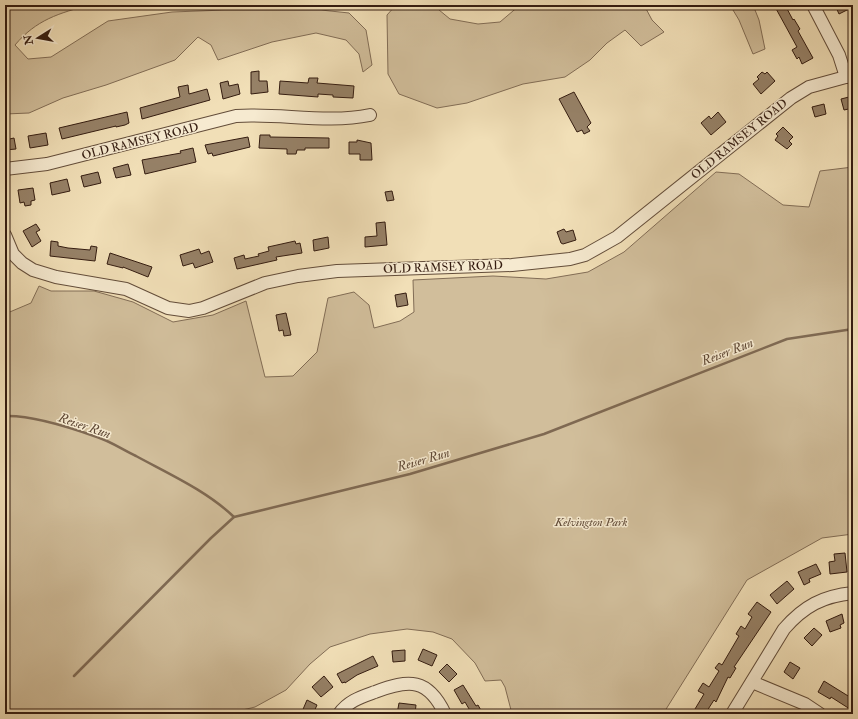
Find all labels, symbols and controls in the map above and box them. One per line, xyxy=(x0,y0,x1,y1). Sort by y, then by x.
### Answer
north arrow xyxy=(18,18,58,58)
text: N xyxy=(21,33,36,47)
street label: OLD RAMSEY ROAD xyxy=(688,96,791,183)
street label: OLD RAMSEY ROAD xyxy=(80,120,200,163)
street label: OLD RAMSEY ROAD xyxy=(383,258,503,277)
water label: Reiser Run xyxy=(698,335,755,369)
water label: Reiser Run xyxy=(56,409,113,442)
water label: Reiser Run xyxy=(394,445,451,475)
park label: Kelvington Park xyxy=(554,515,627,530)

